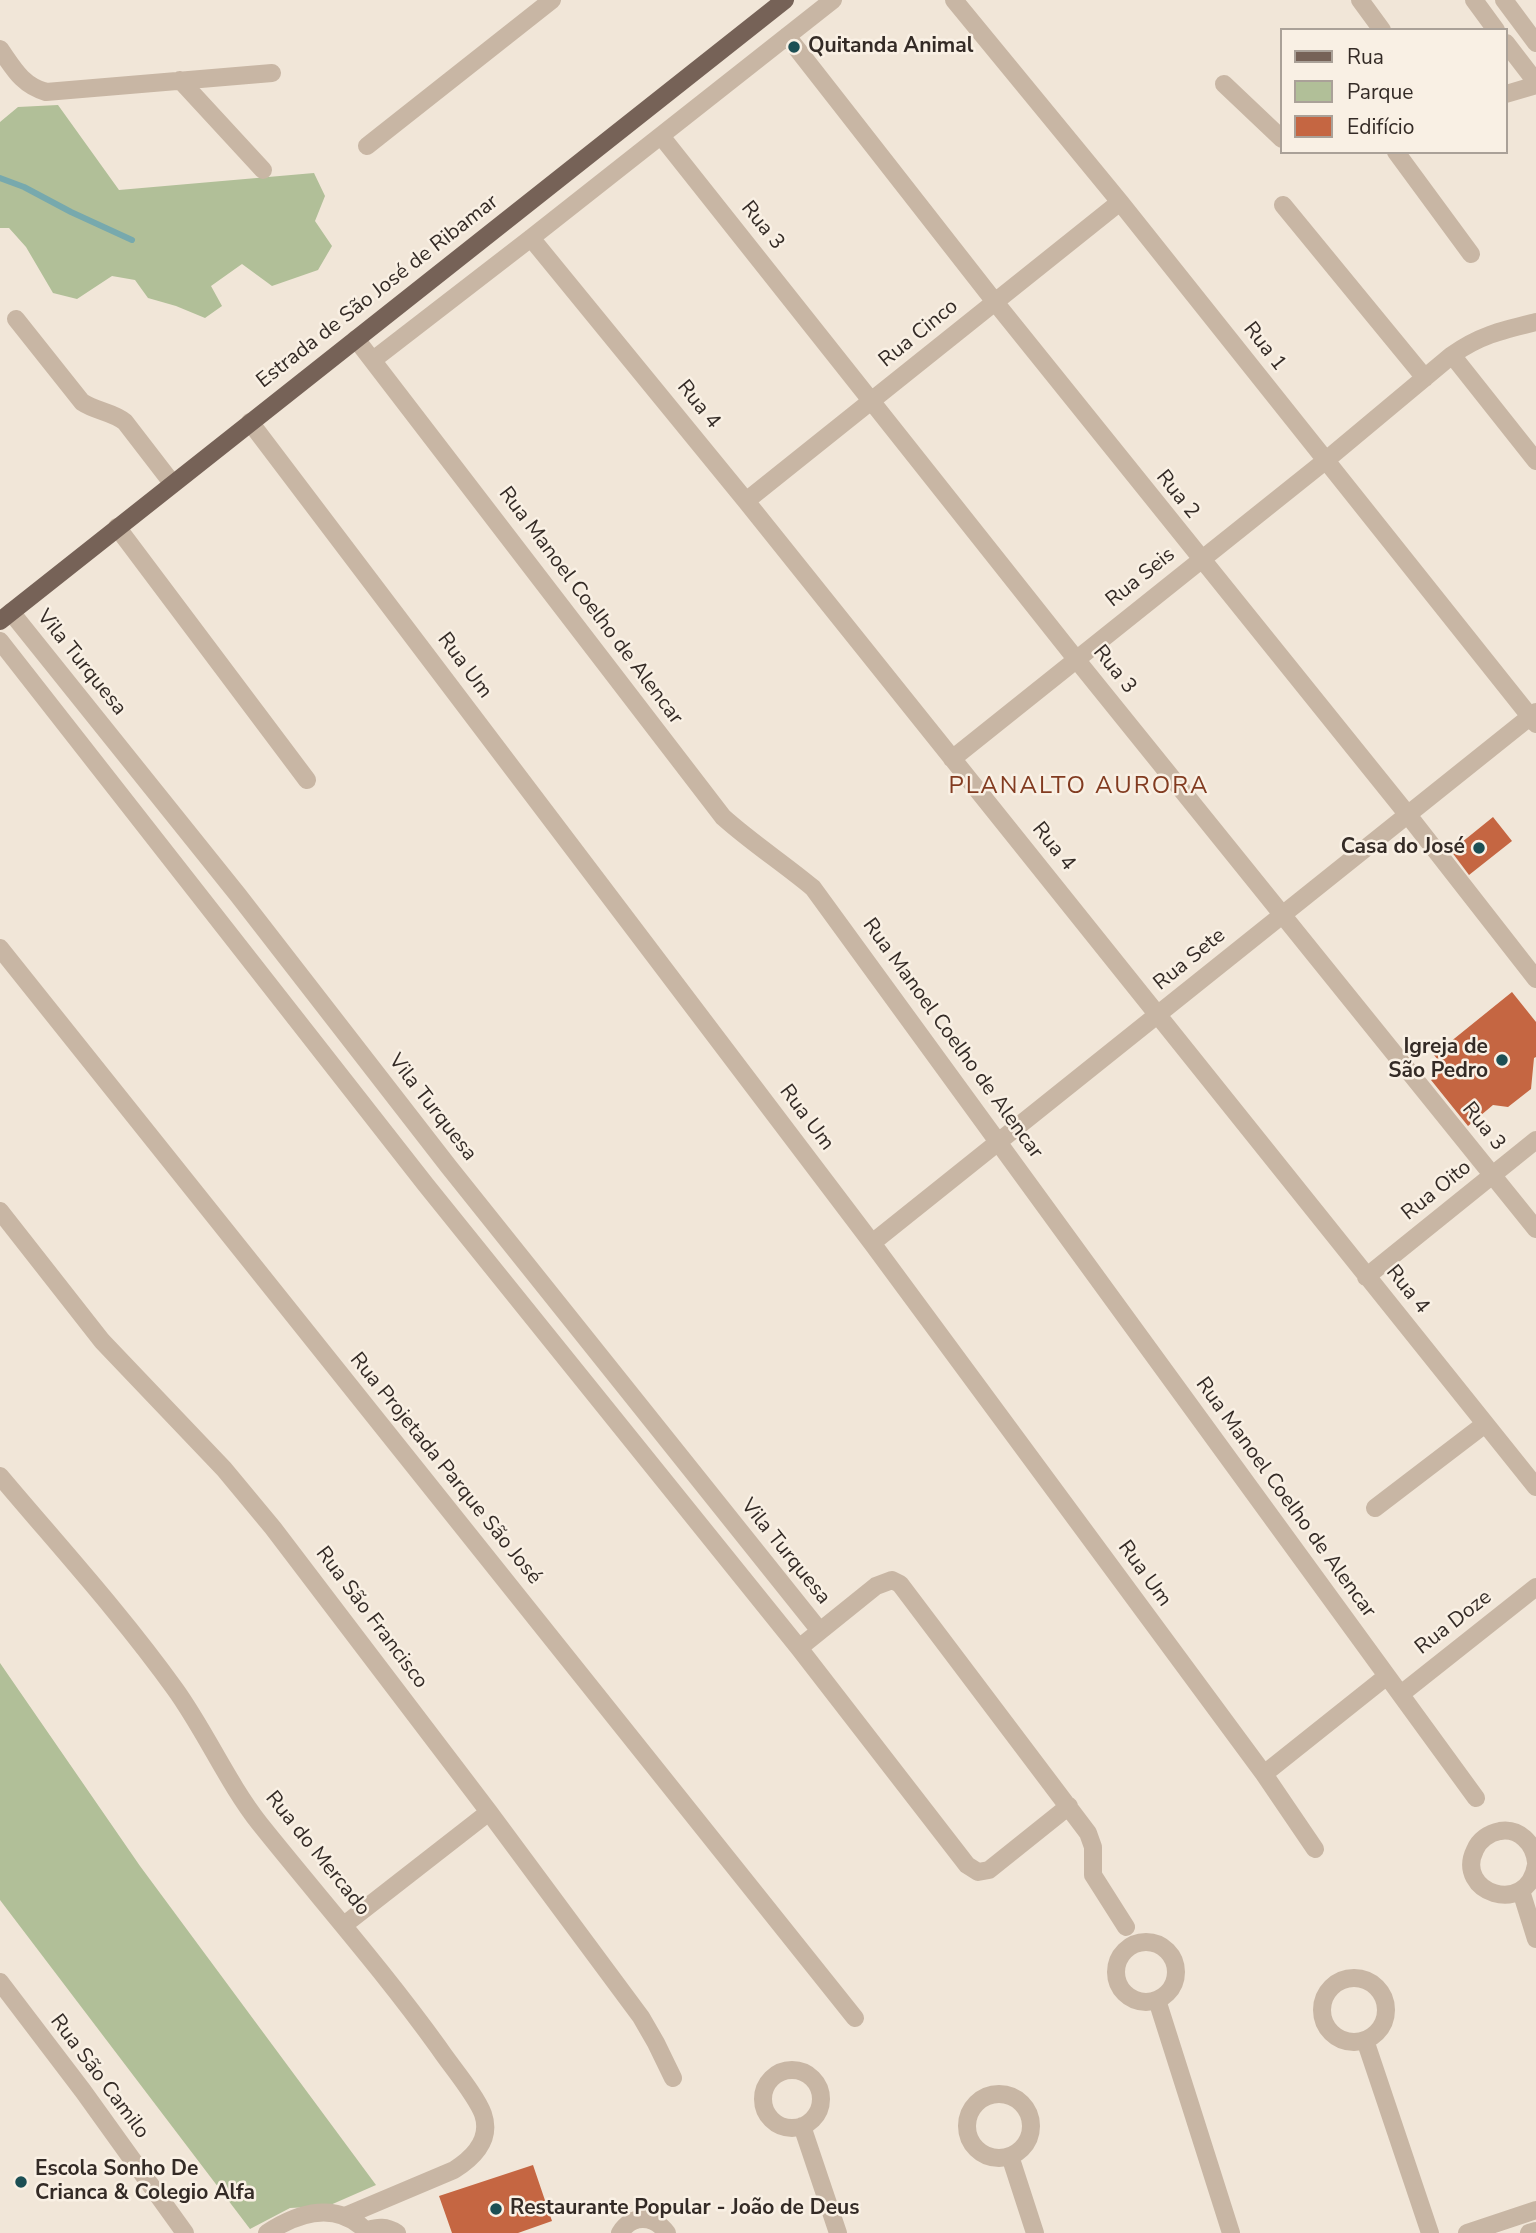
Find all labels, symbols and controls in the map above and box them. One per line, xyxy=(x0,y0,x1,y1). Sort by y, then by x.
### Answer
legend xyxy=(1280,28,1508,154)
place label: Quitanda Animal xyxy=(808,34,973,60)
marker: Quitanda Animal xyxy=(786,39,802,55)
text: Rua xyxy=(1347,43,1384,71)
text: Parque xyxy=(1347,78,1414,106)
text: Edifício xyxy=(1347,113,1414,141)
street label: Estrada de São José de Ribamar xyxy=(252,190,504,394)
street label: Rua 3 xyxy=(735,197,789,255)
street label: Rua Cinco xyxy=(874,294,964,374)
street label: Rua 1 xyxy=(1237,318,1291,376)
street label: Rua 4 xyxy=(671,376,725,434)
street label: Rua 2 xyxy=(1150,466,1204,524)
street label: Rua Manoel Coelho de Alencar xyxy=(492,482,688,730)
street label: Rua Seis xyxy=(1101,543,1181,613)
street label: Vila Turquesa xyxy=(31,605,131,721)
street label: Rua Um xyxy=(431,628,497,704)
street label: Rua 3 xyxy=(1087,641,1141,699)
district label: PLANALTO AURORA xyxy=(950,773,1208,801)
street label: Rua 4 xyxy=(1026,818,1080,876)
place label: Casa do José xyxy=(1341,835,1465,861)
marker: Casa do José xyxy=(1471,840,1487,856)
street label: Rua Manoel Coelho de Alencar xyxy=(856,914,1048,1164)
street label: Rua Sete xyxy=(1149,924,1231,996)
place label: Igreja de São Pedro xyxy=(1388,1035,1488,1085)
street label: Vila Turquesa xyxy=(382,1049,482,1167)
marker: Igreja de São Pedro xyxy=(1494,1052,1510,1068)
street label: Rua Um xyxy=(773,1080,839,1156)
street label: Rua 3 xyxy=(1456,1098,1510,1156)
street label: Rua Oito xyxy=(1397,1155,1477,1227)
street label: Rua 4 xyxy=(1380,1261,1434,1319)
street label: Rua Projetada Parque São José xyxy=(344,1348,546,1590)
street label: Rua Manoel Coelho de Alencar xyxy=(1189,1373,1381,1623)
street label: Vila Turquesa xyxy=(735,1494,835,1610)
street label: Rua Um xyxy=(1112,1536,1176,1612)
street label: Rua São Francisco xyxy=(309,1542,433,1694)
street label: Rua Doze xyxy=(1411,1585,1497,1661)
street label: Rua do Mercado xyxy=(259,1787,375,1921)
street label: Rua São Camilo xyxy=(44,2010,154,2144)
place label: Escola Sonho De Crianca & Colegio Alfa xyxy=(35,2157,255,2207)
marker: Escola Sonho De Crianca & Colegio Alfa xyxy=(13,2174,29,2190)
place label: Restaurante Popular - João de Deus xyxy=(510,2196,859,2222)
marker: Restaurante Popular - João de Deus xyxy=(488,2201,504,2217)

